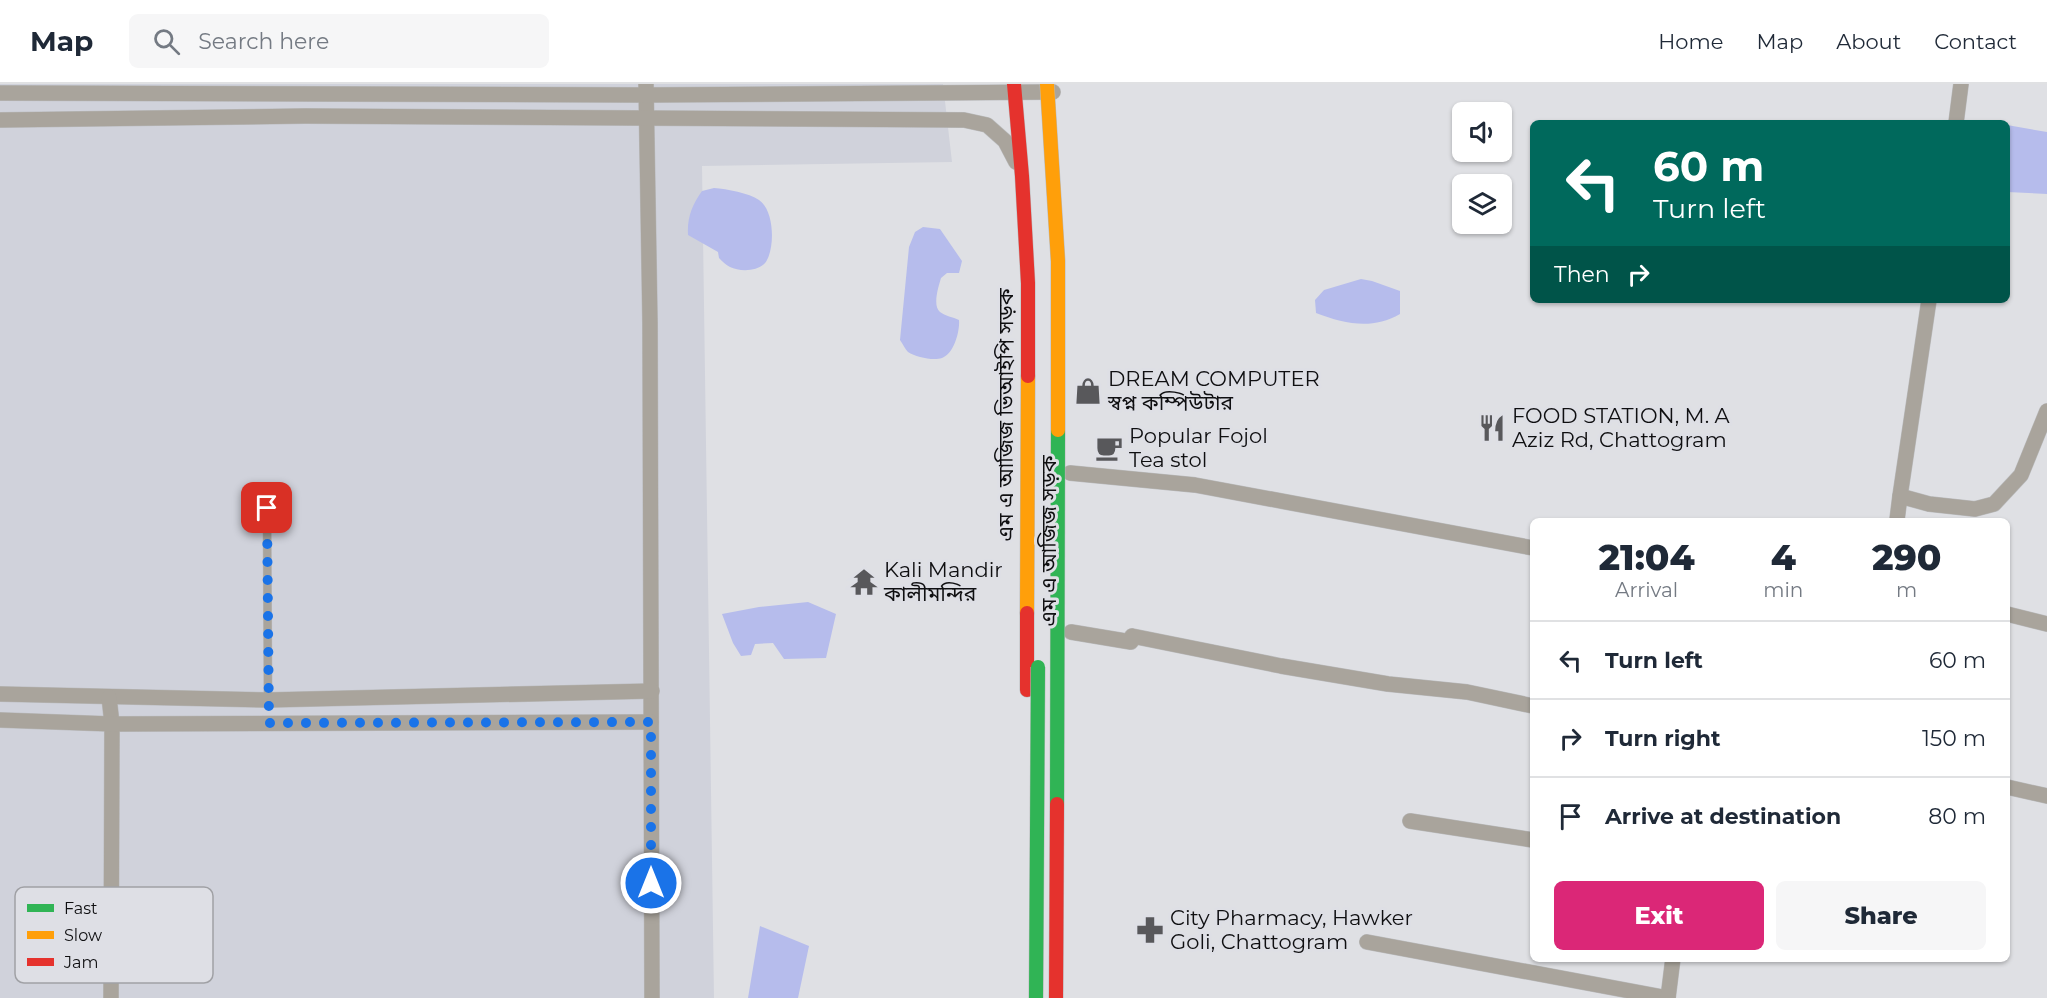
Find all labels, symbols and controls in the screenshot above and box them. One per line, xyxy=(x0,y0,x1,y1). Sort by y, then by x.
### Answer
search box xyxy=(129,14,549,68)
text: Map xyxy=(30,24,93,58)
icon: search xyxy=(150,25,183,58)
text: Search here xyxy=(198,28,329,55)
text: Home xyxy=(1658,29,1723,54)
text: Map xyxy=(1756,29,1803,54)
text: About xyxy=(1836,29,1901,54)
text: Contact xyxy=(1934,29,2017,54)
map controls xyxy=(1452,102,1512,234)
button: sound xyxy=(1452,102,1512,162)
text: 60 m xyxy=(1653,140,1764,192)
icon: left xyxy=(1554,144,1632,222)
button: layers xyxy=(1452,174,1512,234)
text: Turn left xyxy=(1653,192,1766,225)
icon: right xyxy=(1622,258,1655,291)
text: Then xyxy=(1554,261,1610,288)
street label: এম এ আজিজ ভিআইপি সড়ক xyxy=(993,287,1018,542)
place label: DREAM COMPUTER স্বপ্ন কম্পিউটার xyxy=(1107,366,1320,415)
shop icon: DREAM COMPUTER স্বপ্ন কম্পিউটার xyxy=(1073,376,1103,406)
place label: FOOD STATION, M. A Aziz Rd, Chattogram xyxy=(1512,403,1731,452)
restaurant icon: FOOD STATION, M. A Aziz Rd, Chattogram xyxy=(1477,413,1507,443)
place label: Popular Fojol Tea stol xyxy=(1129,423,1268,472)
cafe icon: Popular Fojol Tea stol xyxy=(1094,433,1124,463)
street label: এম এ আজিজ সড়ক xyxy=(1036,454,1061,627)
pin xyxy=(241,482,292,533)
icon: arrive xyxy=(250,491,283,524)
text: 21:04 xyxy=(1599,535,1695,579)
text: 4 xyxy=(1771,535,1796,579)
text: 290 xyxy=(1872,535,1941,579)
place label: Kali Mandir কালীমন্দির xyxy=(883,557,1003,606)
temple icon: Kali Mandir কালীমন্দির xyxy=(849,567,879,597)
text: Arrival xyxy=(1615,578,1678,602)
text: min xyxy=(1763,578,1803,602)
text: m xyxy=(1896,578,1917,602)
icon: left xyxy=(1554,644,1587,677)
text: Turn left xyxy=(1605,647,1703,674)
text: 60 m xyxy=(1929,647,1986,674)
icon: right xyxy=(1554,722,1587,755)
text: Turn right xyxy=(1605,725,1720,752)
text: 150 m xyxy=(1922,725,1986,752)
icon: arrive xyxy=(1554,800,1587,833)
text: Arrive at destination xyxy=(1605,803,1841,830)
text: 80 m xyxy=(1928,803,1986,830)
position arrow xyxy=(619,851,683,915)
button: Exit xyxy=(1554,881,1764,950)
button: Share xyxy=(1776,881,1986,950)
legend xyxy=(15,887,213,983)
text: Fast xyxy=(64,899,98,918)
place label: City Pharmacy, Hawker Goli, Chattogram xyxy=(1170,905,1413,954)
pharmacy icon: City Pharmacy, Hawker Goli, Chattogram xyxy=(1135,915,1165,945)
text: Slow xyxy=(64,926,102,945)
text: Jam xyxy=(63,953,98,972)

